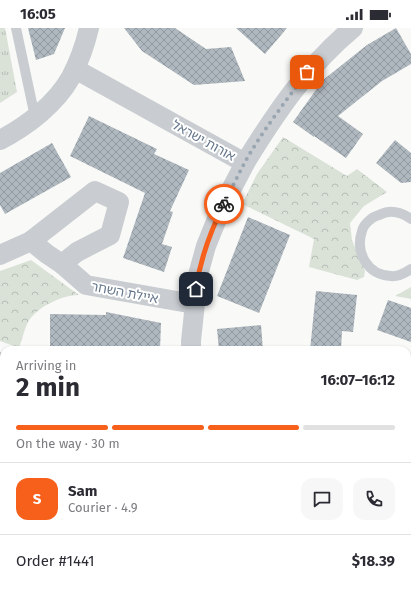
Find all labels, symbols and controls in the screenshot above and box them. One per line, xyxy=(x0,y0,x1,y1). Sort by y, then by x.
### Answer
text: 16:05 xyxy=(20,5,56,23)
pin xyxy=(290,55,324,89)
icon: bag xyxy=(296,61,318,83)
street label: אורות ישראל xyxy=(170,117,238,164)
courier xyxy=(204,184,244,224)
icon: bike xyxy=(213,193,235,215)
pin xyxy=(179,272,213,306)
icon: home xyxy=(185,278,207,300)
street label: איילת השחר xyxy=(90,279,160,306)
text: Arriving in xyxy=(16,358,76,373)
text: 16:07–16:12 xyxy=(321,371,395,389)
text: 2 min xyxy=(16,372,80,403)
text: On the way · 30 m xyxy=(16,436,120,451)
button: chat xyxy=(301,478,343,520)
button: phone xyxy=(353,478,395,520)
text: Sam xyxy=(68,482,97,500)
text: S xyxy=(33,490,41,508)
text: Courier · 4.9 xyxy=(68,500,138,515)
text: Order #1441 xyxy=(16,552,94,570)
text: $18.39 xyxy=(352,552,395,570)

